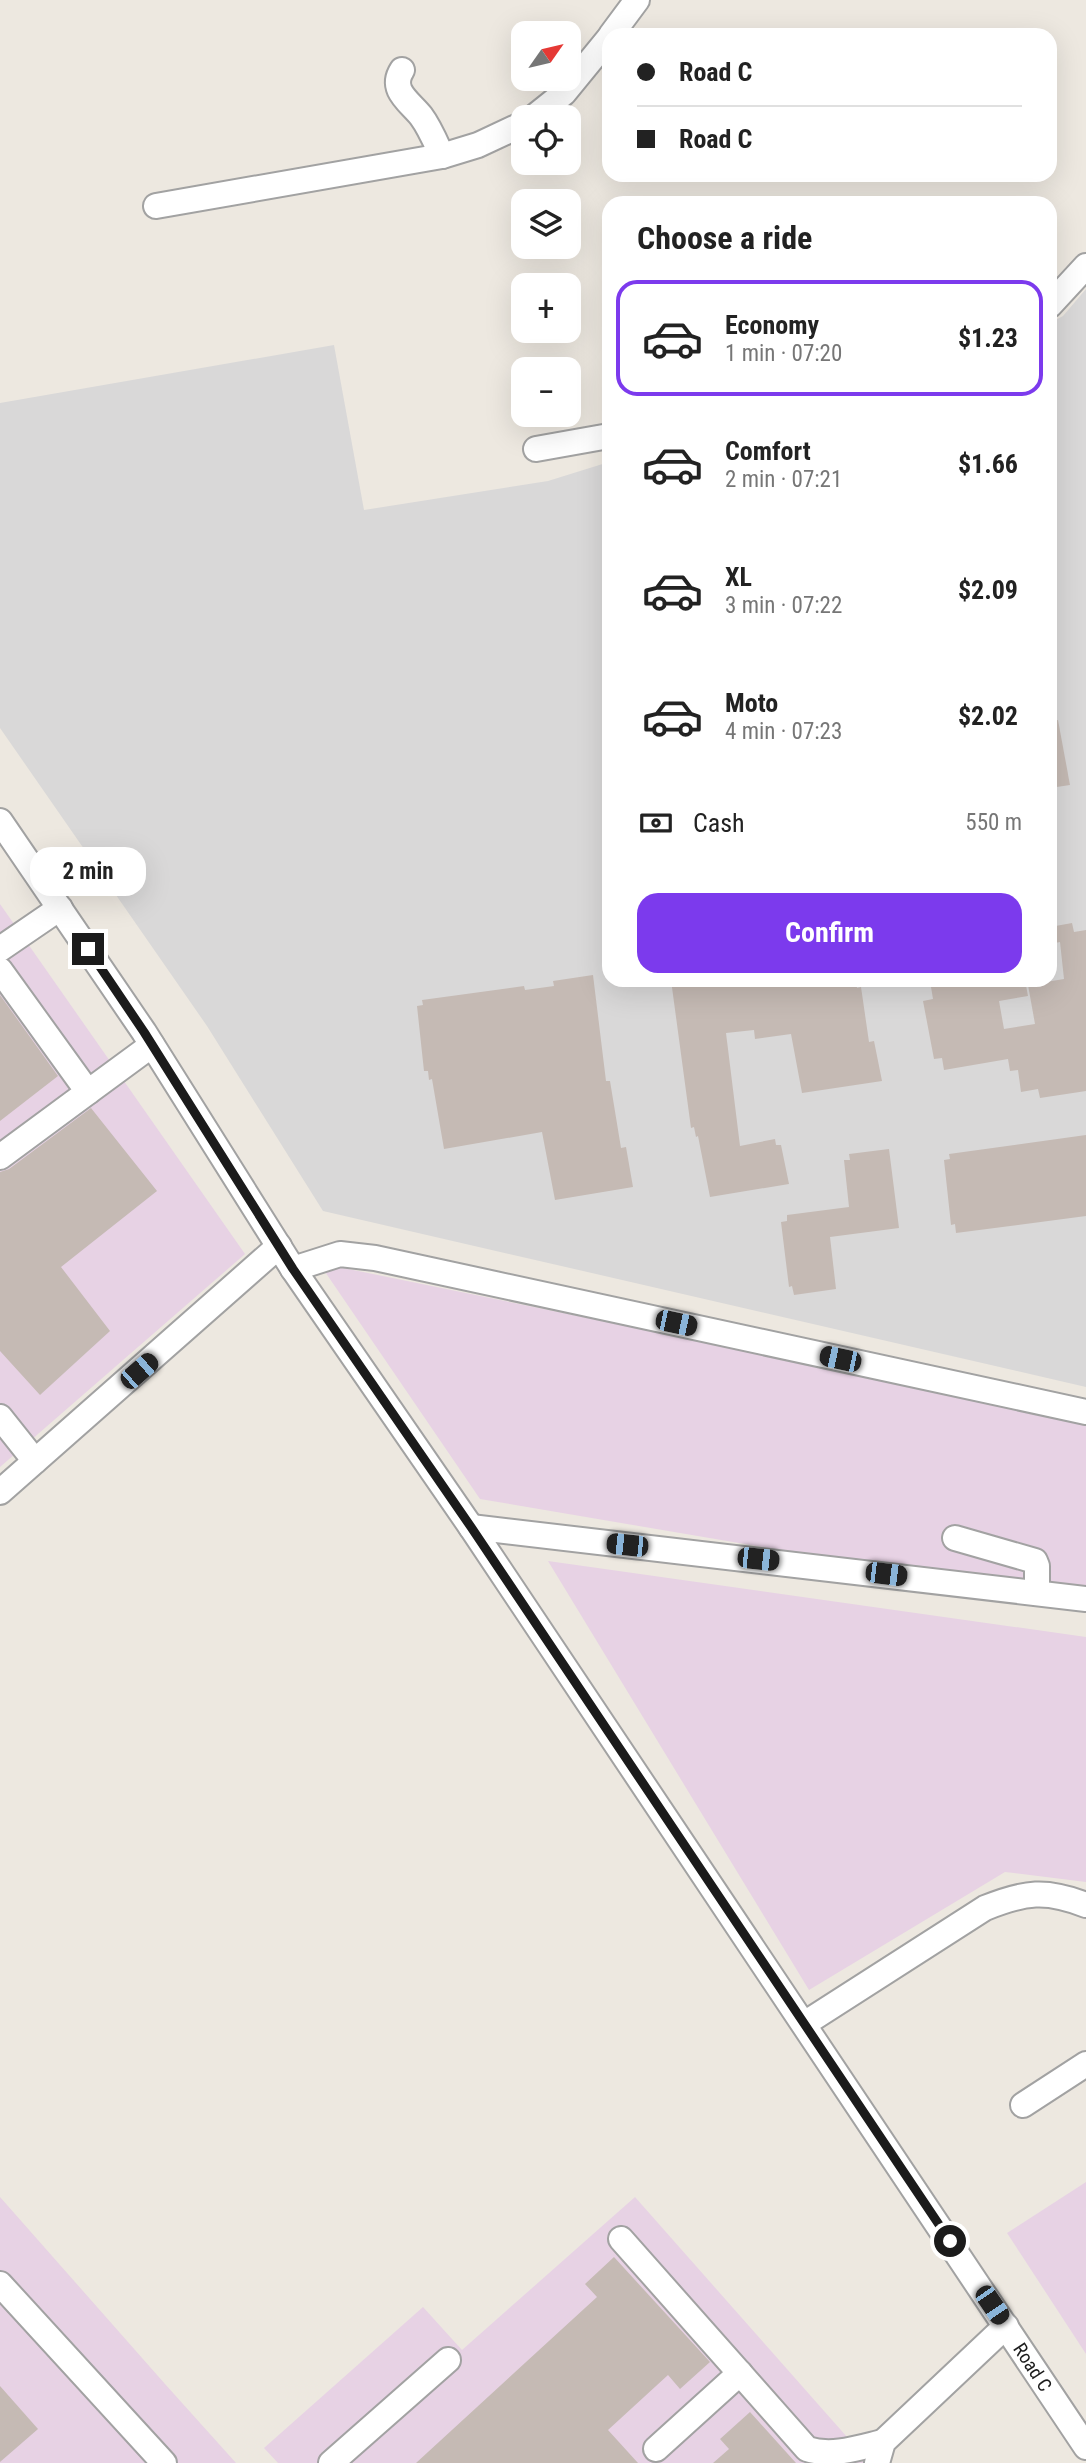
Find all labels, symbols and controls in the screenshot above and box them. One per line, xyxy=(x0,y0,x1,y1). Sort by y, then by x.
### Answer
north arrow xyxy=(511,21,581,91)
map controls xyxy=(511,21,581,427)
text: Road C xyxy=(679,57,752,87)
button: locate xyxy=(511,105,581,175)
text: Road C xyxy=(679,124,752,154)
button: layers xyxy=(511,189,581,259)
text: Choose a ride xyxy=(637,219,812,257)
button: + xyxy=(511,273,581,343)
icon: car xyxy=(641,307,704,370)
text: Economy xyxy=(725,310,819,340)
text: $1.23 xyxy=(958,323,1018,353)
text: 1 min · 07:20 xyxy=(725,340,842,367)
button: − xyxy=(511,357,581,427)
icon: car xyxy=(641,433,704,496)
text: Comfort xyxy=(725,436,811,466)
text: $1.66 xyxy=(958,449,1018,479)
text: 2 min · 07:21 xyxy=(725,466,842,493)
icon: car xyxy=(641,559,704,622)
text: XL xyxy=(725,562,752,592)
text: $2.09 xyxy=(958,575,1018,605)
text: 3 min · 07:22 xyxy=(725,592,842,619)
icon: car xyxy=(641,685,704,748)
text: Moto xyxy=(725,688,778,718)
text: $2.02 xyxy=(958,701,1018,731)
text: 4 min · 07:23 xyxy=(725,718,842,745)
icon: cash xyxy=(637,804,675,842)
text: Cash xyxy=(693,808,745,838)
text: 550 m xyxy=(965,809,1022,836)
callout: 2 min xyxy=(30,848,146,897)
text: 2 min xyxy=(62,858,114,885)
button: Confirm xyxy=(637,893,1022,973)
route end xyxy=(72,933,104,965)
car xyxy=(654,1308,699,1338)
car xyxy=(818,1344,863,1374)
car xyxy=(117,1349,162,1393)
car xyxy=(606,1532,649,1558)
car xyxy=(737,1546,780,1572)
car xyxy=(864,1561,909,1587)
route start xyxy=(934,2225,966,2257)
car xyxy=(972,2282,1013,2328)
street label: Road C xyxy=(1008,2339,1057,2396)

